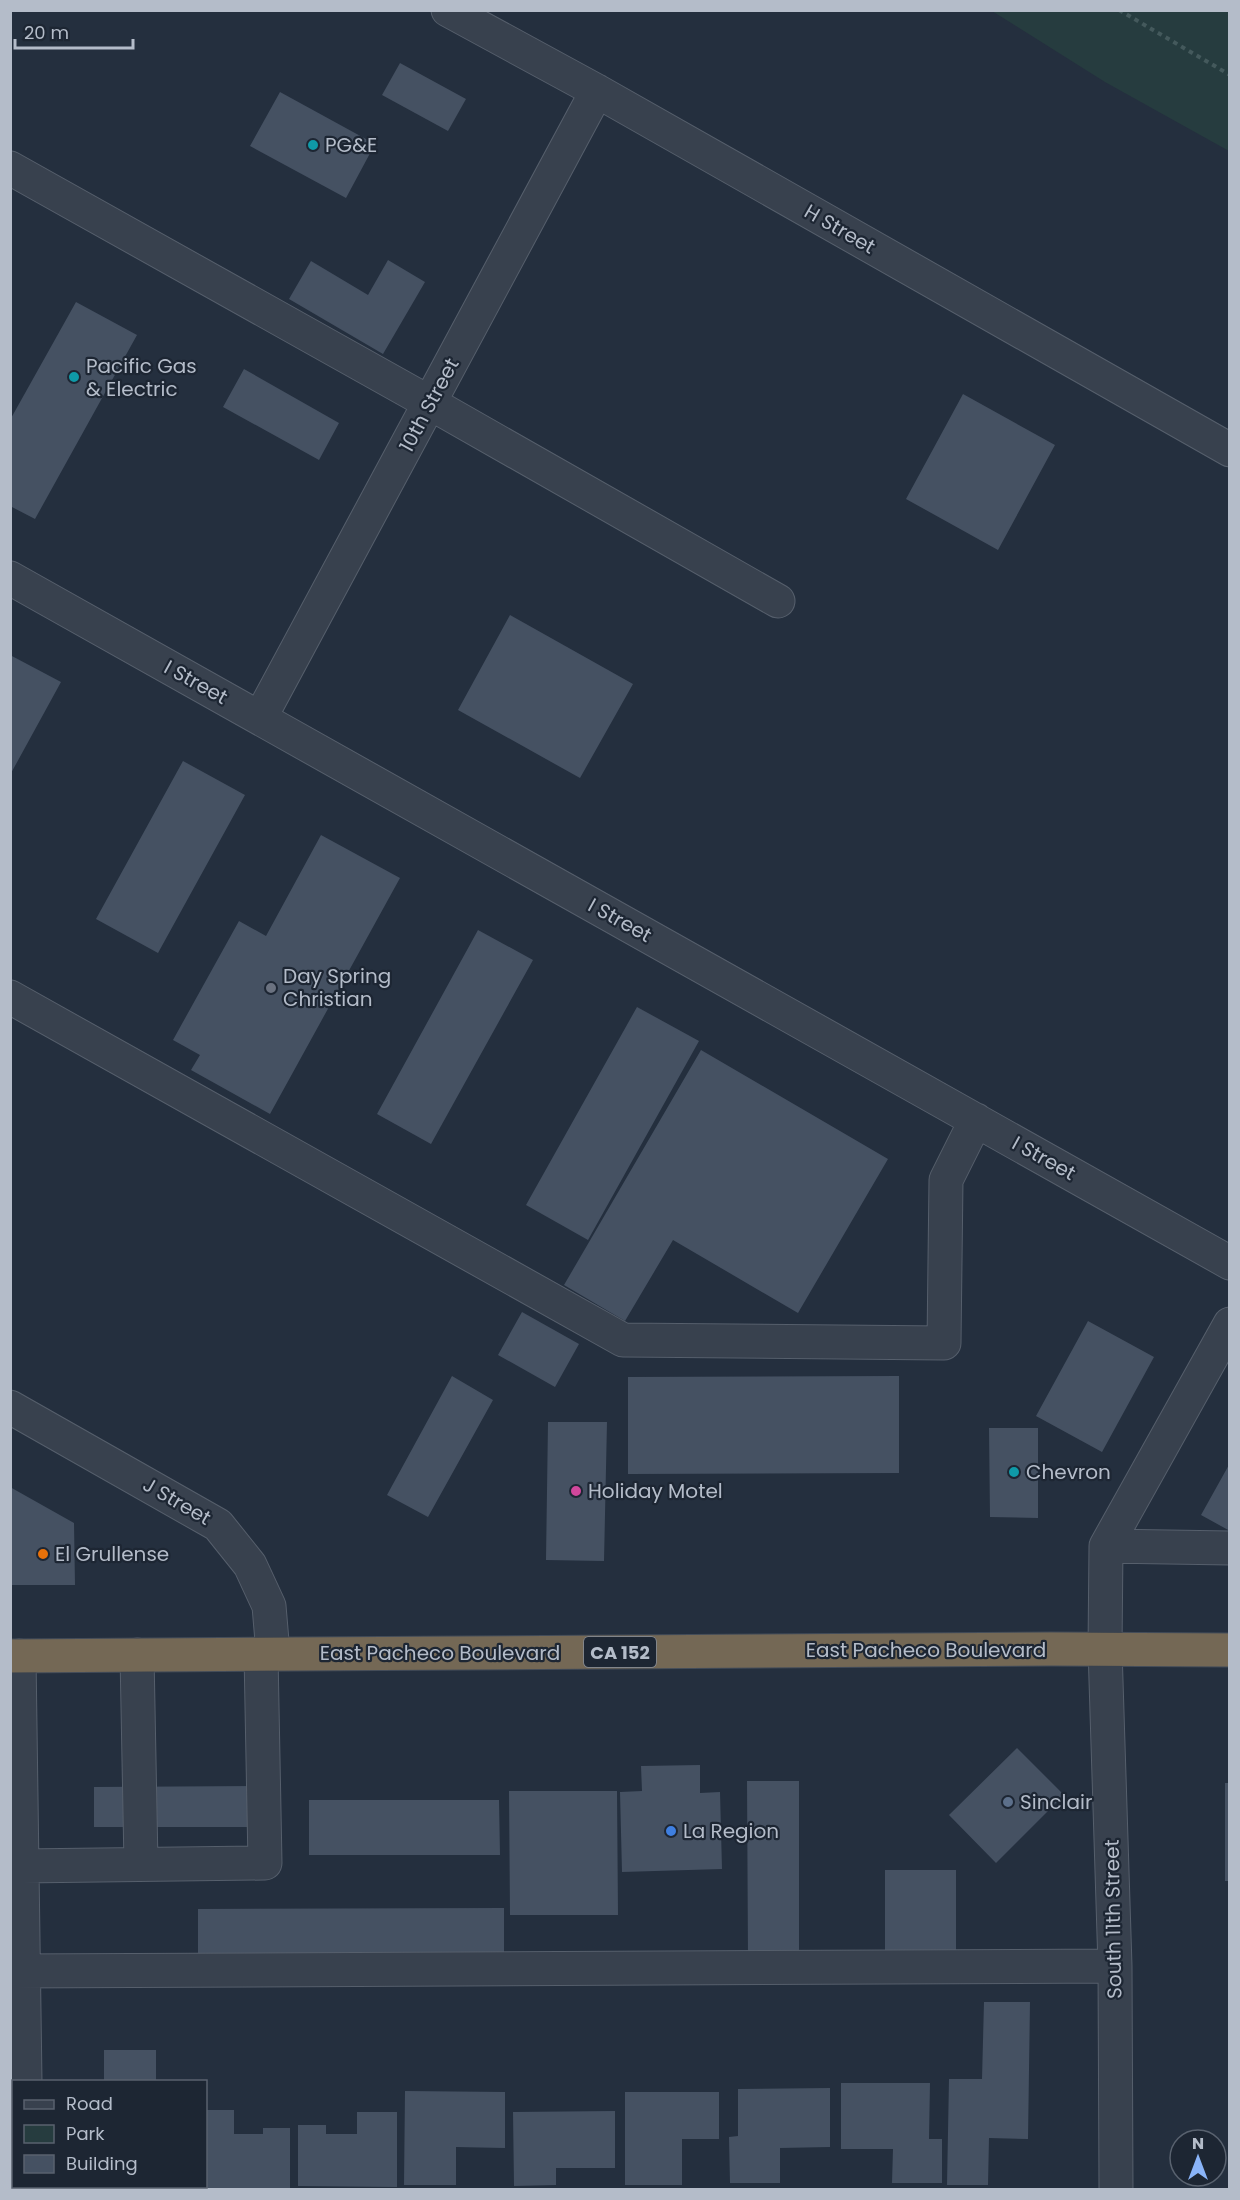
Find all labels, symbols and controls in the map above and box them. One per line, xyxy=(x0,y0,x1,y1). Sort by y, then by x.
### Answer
scale bar xyxy=(15,12,134,50)
text: 20 m xyxy=(24,20,69,45)
place label: PG&E xyxy=(325,131,377,159)
marker: PG&E xyxy=(306,138,320,152)
street label: H Street xyxy=(799,197,881,261)
place label: Pacific Gas & Electric xyxy=(86,352,197,403)
street label: 10th Street xyxy=(392,353,466,457)
marker: Pacific Gas & Electric xyxy=(67,370,81,384)
street label: I Street xyxy=(159,653,233,711)
street label: I Street xyxy=(583,891,657,949)
place label: Day Spring Christian xyxy=(283,962,391,1013)
marker: Day Spring Christian xyxy=(264,981,278,995)
street label: I Street xyxy=(1007,1129,1081,1187)
place label: Chevron xyxy=(1026,1458,1111,1486)
marker: Chevron xyxy=(1007,1465,1021,1479)
street label: J Street xyxy=(138,1470,216,1532)
place label: Holiday Motel xyxy=(588,1477,723,1505)
marker: Holiday Motel xyxy=(569,1484,583,1498)
place label: El Grullense xyxy=(55,1540,169,1568)
marker: El Grullense xyxy=(36,1547,50,1561)
street label: East Pacheco Boulevard xyxy=(806,1636,1046,1664)
road number: CA 152 xyxy=(584,1637,656,1667)
street label: East Pacheco Boulevard xyxy=(320,1639,560,1667)
place label: Sinclair xyxy=(1020,1788,1092,1816)
marker: Sinclair xyxy=(1001,1795,1015,1809)
place label: La Region xyxy=(683,1817,779,1845)
marker: La Region xyxy=(664,1824,678,1838)
street label: South 11th Street xyxy=(1098,1839,1128,1999)
legend xyxy=(12,2080,207,2188)
text: Road xyxy=(66,2091,113,2116)
text: Park xyxy=(66,2121,105,2146)
north arrow xyxy=(1168,2128,1228,2188)
text: N xyxy=(1192,2132,1204,2155)
text: Building xyxy=(66,2151,138,2176)

